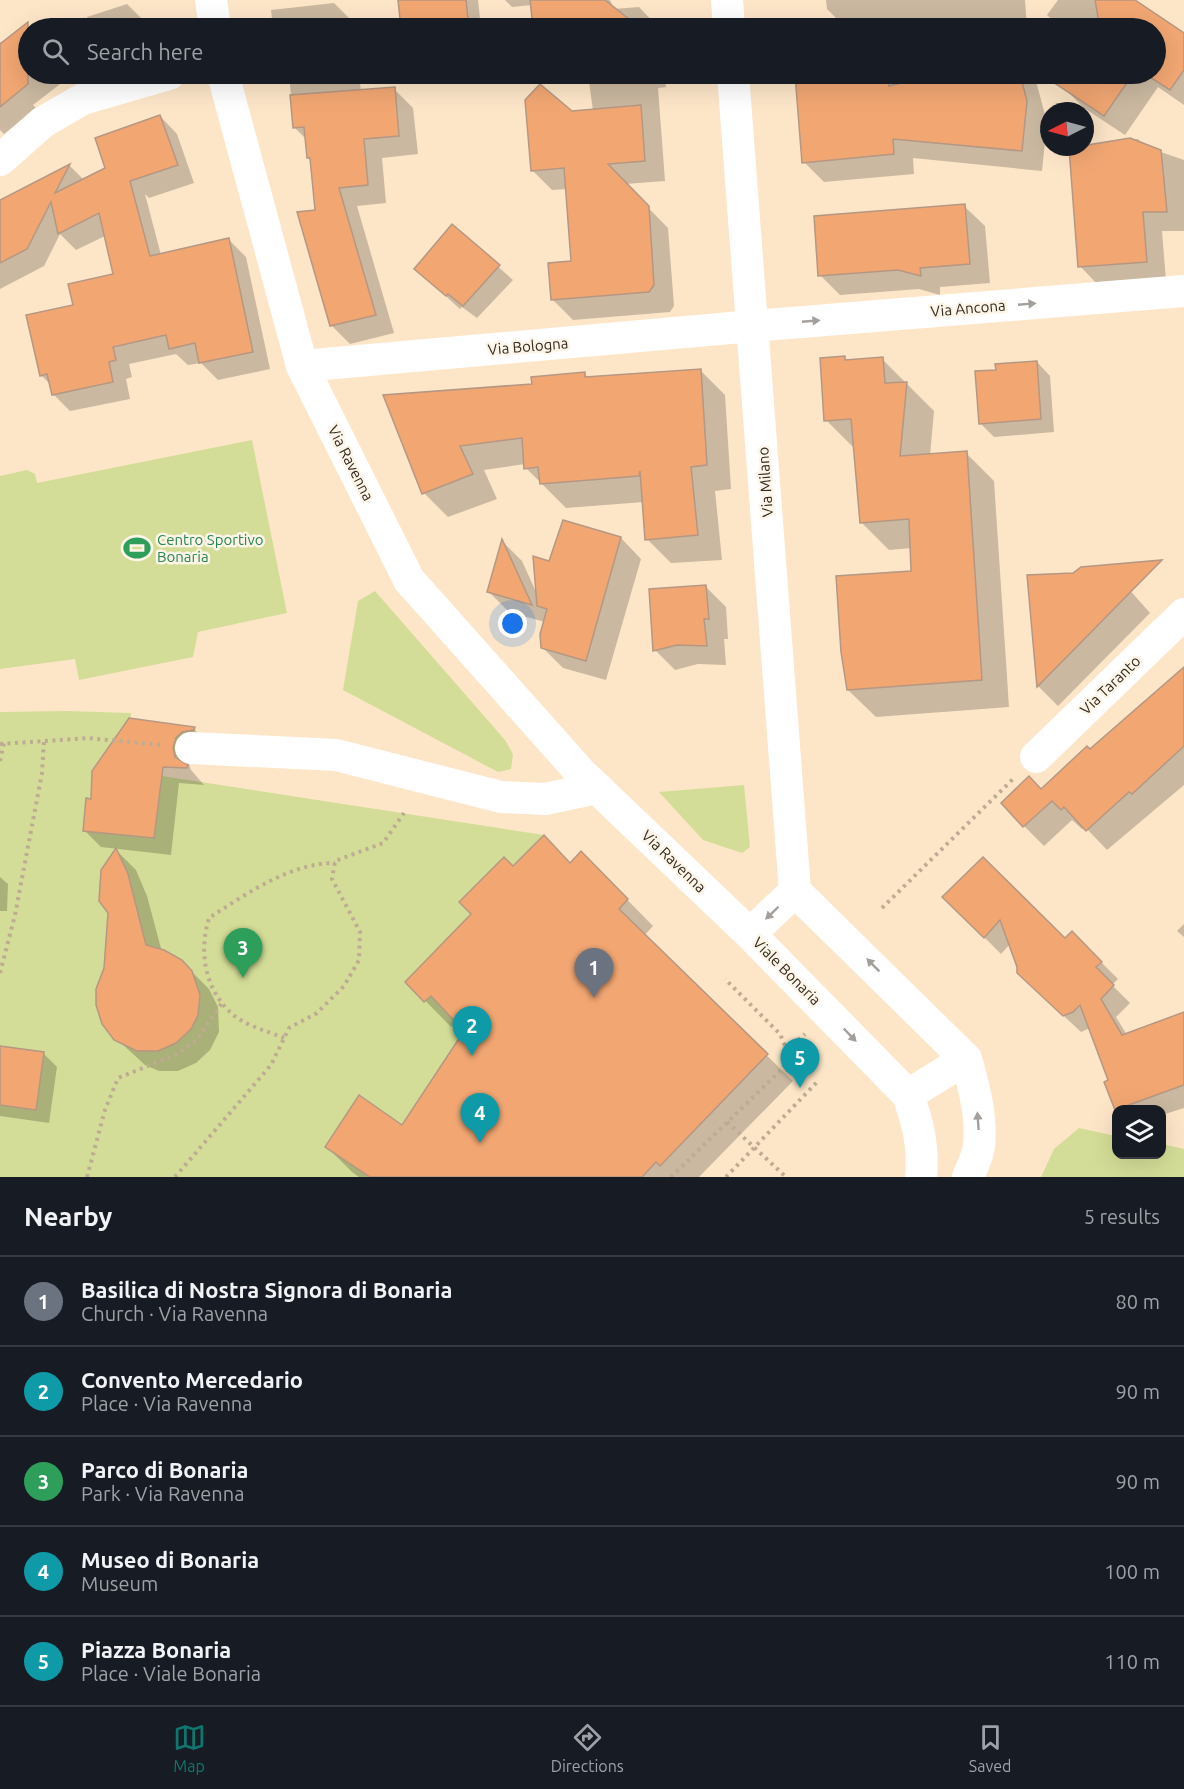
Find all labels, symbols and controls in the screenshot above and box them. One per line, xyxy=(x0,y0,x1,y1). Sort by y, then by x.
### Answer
search box xyxy=(18,18,1166,84)
icon: search xyxy=(39,35,72,68)
text: Search here xyxy=(87,39,203,64)
north arrow xyxy=(1040,102,1094,156)
street label: Via Ancona xyxy=(930,296,1006,320)
one-way arrow xyxy=(1017,299,1036,309)
one-way arrow xyxy=(802,316,821,326)
street label: Via Bologna xyxy=(487,334,569,358)
street label: Via Ravenna xyxy=(325,423,377,503)
street label: Via Milano xyxy=(754,446,776,518)
place label: Centro Sportivo Bonaria xyxy=(157,531,263,565)
sports icon: Centro Sportivo Bonaria xyxy=(122,533,152,563)
your location xyxy=(498,609,527,638)
street label: Via Taranto xyxy=(1076,652,1144,718)
street label: Via Ravenna xyxy=(639,826,709,896)
one-way arrow xyxy=(765,906,780,920)
pin: 3 xyxy=(224,928,262,978)
street label: Viale Bonaria xyxy=(750,934,824,1008)
pin: 1 xyxy=(574,948,614,998)
one-way arrow xyxy=(866,959,880,973)
pin: 2 xyxy=(452,1006,492,1056)
one-way arrow xyxy=(843,1028,857,1042)
pin: 5 xyxy=(780,1038,820,1088)
pin: 4 xyxy=(460,1094,500,1143)
map controls xyxy=(1112,1105,1166,1159)
button: layers xyxy=(1112,1105,1166,1159)
one-way arrow xyxy=(973,1111,983,1130)
text: Nearby xyxy=(24,1202,112,1231)
text: 5 results xyxy=(1084,1205,1160,1228)
text: Basilica di Nostra Signora di Bonaria xyxy=(81,1277,452,1302)
text: 1 xyxy=(38,1290,49,1313)
text: 80 m xyxy=(1116,1290,1160,1313)
text: Church · Via Ravenna xyxy=(81,1302,268,1325)
text: Convento Mercedario xyxy=(81,1367,303,1392)
text: 2 xyxy=(38,1380,49,1403)
text: 90 m xyxy=(1116,1380,1160,1403)
text: Place · Via Ravenna xyxy=(81,1392,253,1415)
text: Parco di Bonaria xyxy=(81,1457,248,1482)
text: 3 xyxy=(38,1470,49,1493)
text: 90 m xyxy=(1116,1470,1160,1493)
text: Park · Via Ravenna xyxy=(81,1482,244,1505)
text: Museo di Bonaria xyxy=(81,1547,259,1572)
text: 4 xyxy=(38,1560,49,1583)
text: 100 m xyxy=(1104,1560,1160,1583)
text: Museum xyxy=(81,1572,158,1595)
text: Piazza Bonaria xyxy=(81,1637,231,1662)
text: 5 xyxy=(38,1650,49,1673)
text: 110 m xyxy=(1104,1650,1160,1673)
text: Place · Viale Bonaria xyxy=(81,1662,261,1685)
tab: Map xyxy=(173,1721,206,1775)
tab: Directions xyxy=(551,1721,624,1775)
tab: Saved xyxy=(969,1721,1011,1775)

